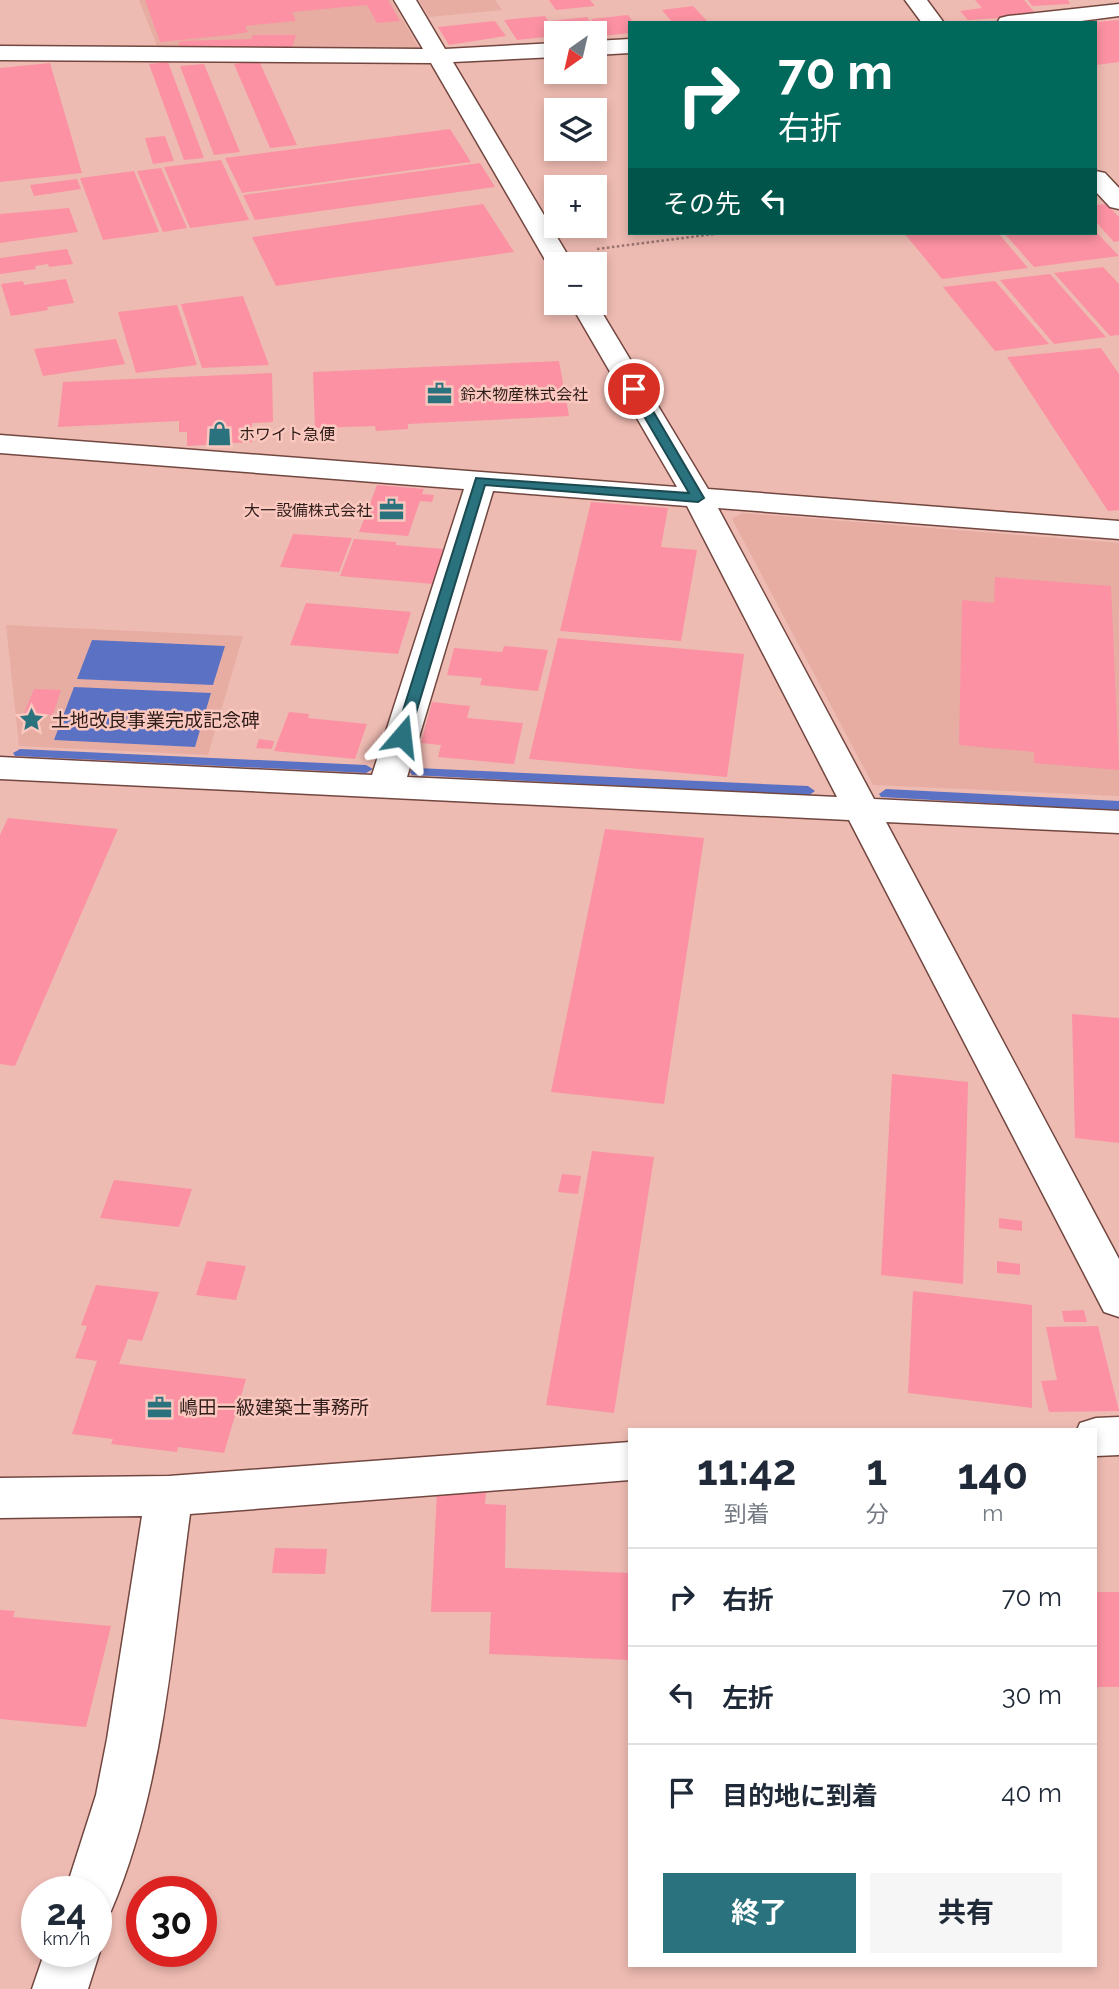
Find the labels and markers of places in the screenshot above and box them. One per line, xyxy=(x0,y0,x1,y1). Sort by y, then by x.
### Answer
pin xyxy=(604,359,664,419)
office icon: 鈴木物産株式会社 xyxy=(426,380,454,408)
place label: 鈴木物産株式会社 xyxy=(460,385,588,404)
shop icon: ホワイト急便 xyxy=(205,420,233,448)
place label: ホワイト急便 xyxy=(239,425,335,444)
office icon: 大一設備株式会社 xyxy=(378,496,406,524)
place label: 大一設備株式会社 xyxy=(244,501,372,520)
place icon: 土地改良事業完成記念碑 xyxy=(17,706,45,734)
place label: 土地改良事業完成記念碑 xyxy=(51,709,260,731)
office icon: 嶋田一級建築士事務所 xyxy=(145,1393,173,1421)
place label: 嶋田一級建築士事務所 xyxy=(179,1396,369,1418)

